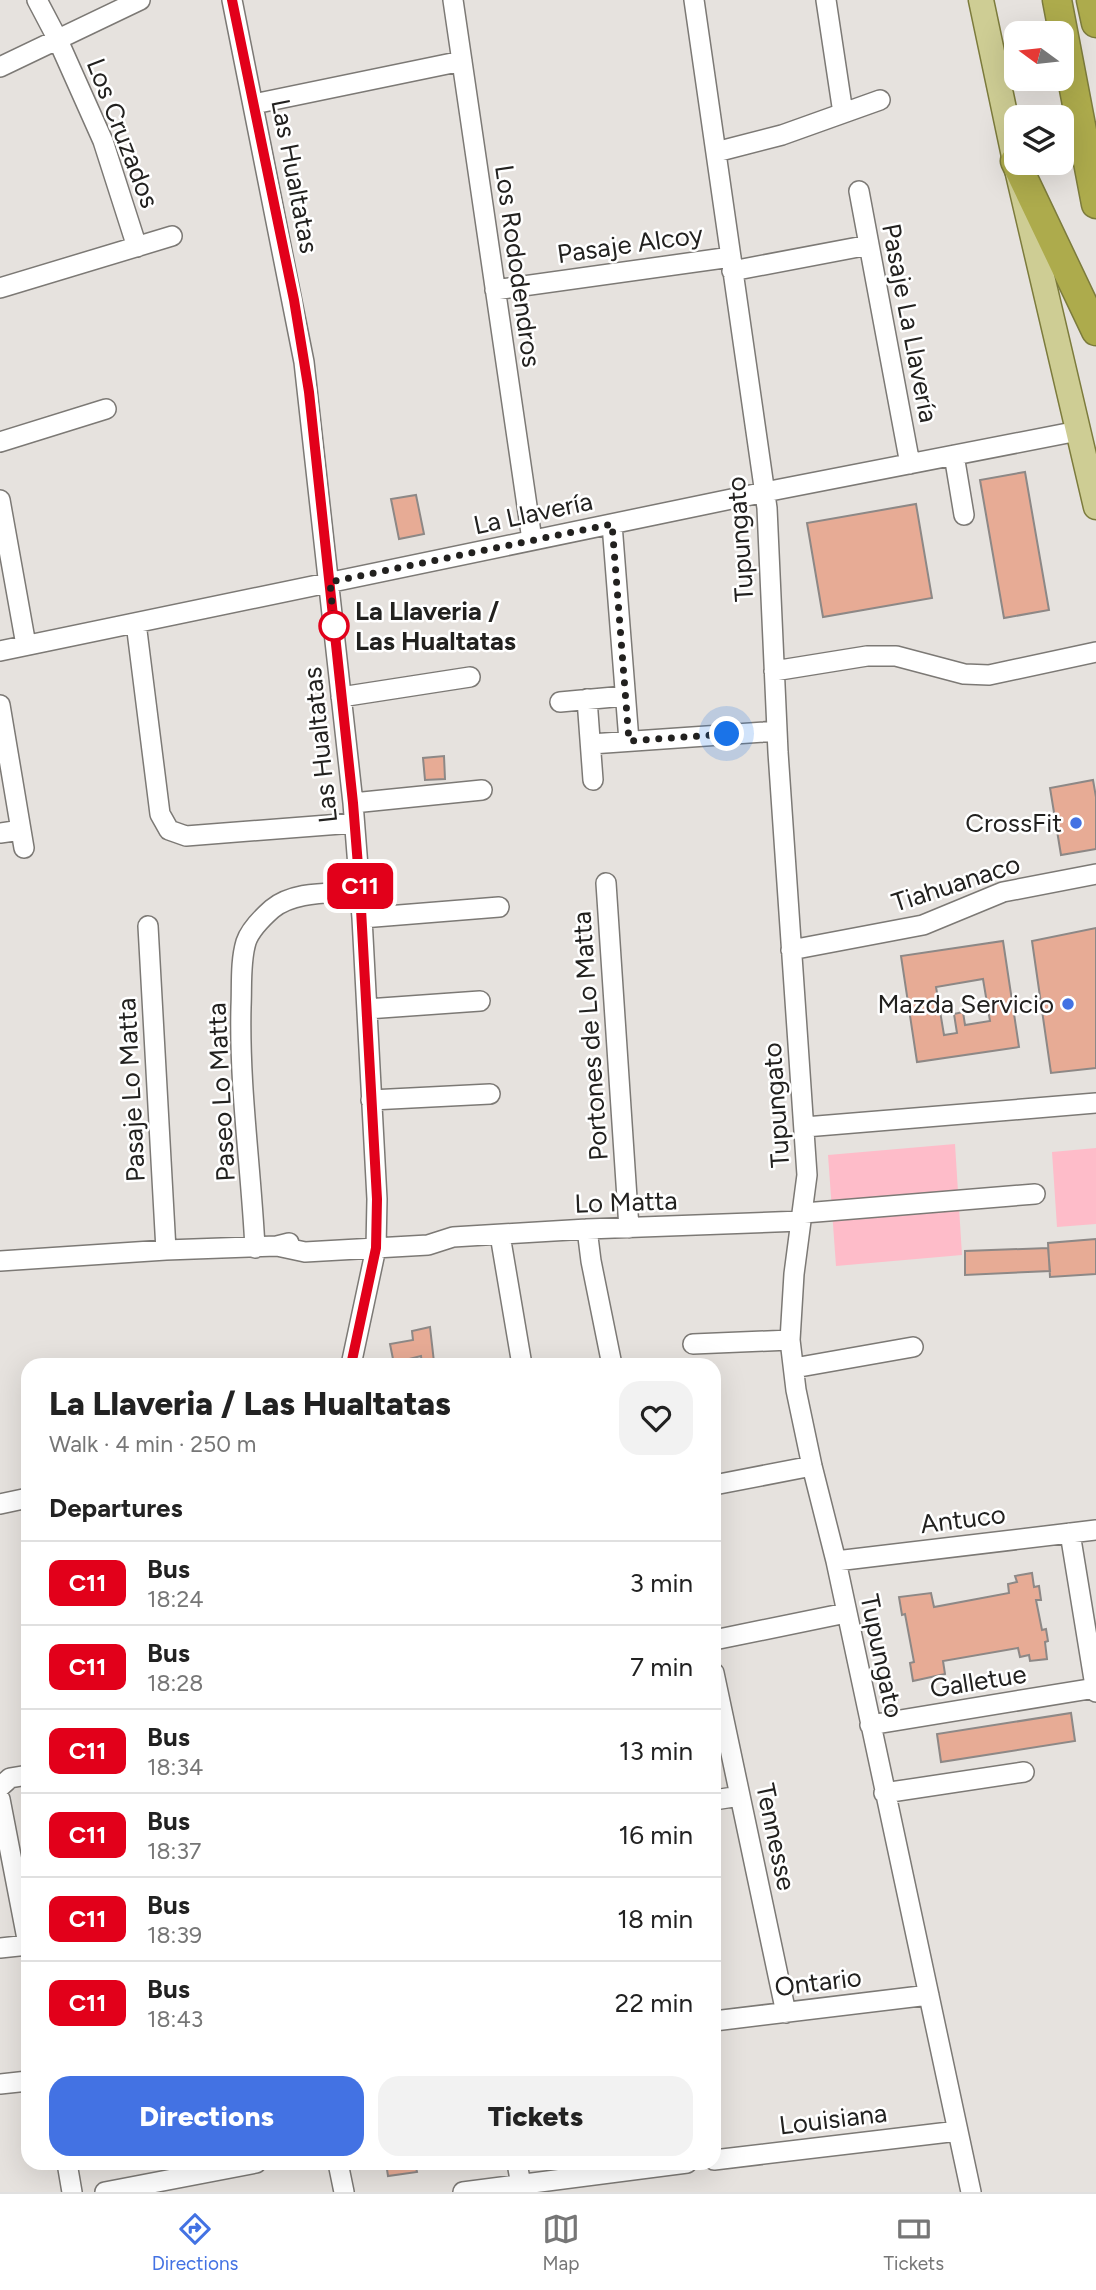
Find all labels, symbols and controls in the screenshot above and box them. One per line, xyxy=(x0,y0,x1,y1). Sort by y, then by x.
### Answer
north arrow xyxy=(1004,21,1074,91)
map controls xyxy=(1004,21,1074,175)
street label: Los Cruzados xyxy=(80,54,166,212)
street label: Las Hualtatas xyxy=(264,96,326,256)
button: layers xyxy=(1004,105,1074,175)
street label: Los Rododendros xyxy=(488,163,548,369)
street label: Pasaje Alcoy xyxy=(555,218,705,270)
street label: Pasaje La Llavería xyxy=(875,221,945,425)
street label: Tupungato xyxy=(720,475,760,603)
street label: La Llavería xyxy=(470,485,596,541)
place label: La Llaveria / Las Hualtatas xyxy=(355,595,516,657)
marker: La Llaveria / Las Hualtatas xyxy=(319,611,349,641)
street label: Las Hualtatas xyxy=(296,666,344,824)
your location xyxy=(709,716,744,751)
place label: CrossFit xyxy=(965,807,1062,839)
marker: CrossFit xyxy=(1068,815,1084,831)
street label: Tiahuanaco xyxy=(888,847,1024,919)
line badge: C11 xyxy=(320,863,400,909)
text: C11 xyxy=(341,871,379,900)
street label: Portones de Lo Matta xyxy=(565,910,615,1162)
place label: Mazda Servicio xyxy=(877,988,1054,1020)
marker: Mazda Servicio xyxy=(1060,996,1076,1012)
street label: Pasaje Lo Matta xyxy=(110,997,152,1183)
street label: Paseo Lo Matta xyxy=(200,1002,242,1182)
street label: Tupungato xyxy=(756,1041,796,1169)
street label: Lo Matta xyxy=(574,1184,678,1220)
button: heart xyxy=(619,1381,693,1455)
text: La Llaveria / Las Hualtatas xyxy=(49,1384,451,1423)
text: Walk · 4 min · 250 m xyxy=(49,1430,256,1458)
text: Departures xyxy=(49,1492,183,1524)
street label: Antuco xyxy=(919,1498,1007,1540)
text: Bus xyxy=(147,1553,190,1585)
text: 3 min xyxy=(630,1567,693,1599)
text: C11 xyxy=(69,1568,106,1597)
text: 18:24 xyxy=(147,1585,204,1613)
street label: Tupungato xyxy=(853,1591,911,1721)
text: Bus xyxy=(147,1637,190,1669)
text: 7 min xyxy=(630,1651,693,1683)
text: C11 xyxy=(69,1652,106,1681)
street label: Galletue xyxy=(927,1658,1029,1704)
text: 18:28 xyxy=(147,1669,203,1697)
text: Bus xyxy=(147,1721,190,1753)
text: 13 min xyxy=(619,1735,693,1767)
text: C11 xyxy=(69,1736,106,1765)
text: 18:34 xyxy=(147,1753,203,1781)
street label: Tennesse xyxy=(749,1781,803,1893)
text: Bus xyxy=(147,1805,190,1837)
text: 16 min xyxy=(618,1819,693,1851)
text: C11 xyxy=(69,1820,106,1849)
text: 18:37 xyxy=(147,1837,201,1865)
text: Bus xyxy=(147,1889,190,1921)
text: 18 min xyxy=(617,1903,693,1935)
text: C11 xyxy=(69,1904,106,1933)
text: 18:39 xyxy=(147,1921,202,1949)
street label: Ontario xyxy=(773,1961,863,2003)
text: Bus xyxy=(147,1973,190,2005)
text: 22 min xyxy=(615,1987,693,2019)
text: C11 xyxy=(69,1988,106,2017)
text: 18:43 xyxy=(147,2005,203,2033)
button: Directions xyxy=(49,2076,364,2156)
button: Tickets xyxy=(378,2076,693,2156)
street label: Louisiana xyxy=(777,2097,889,2141)
tab: Directions xyxy=(152,2210,238,2275)
tab: Map xyxy=(542,2210,580,2275)
tab: Tickets xyxy=(884,2210,944,2275)

